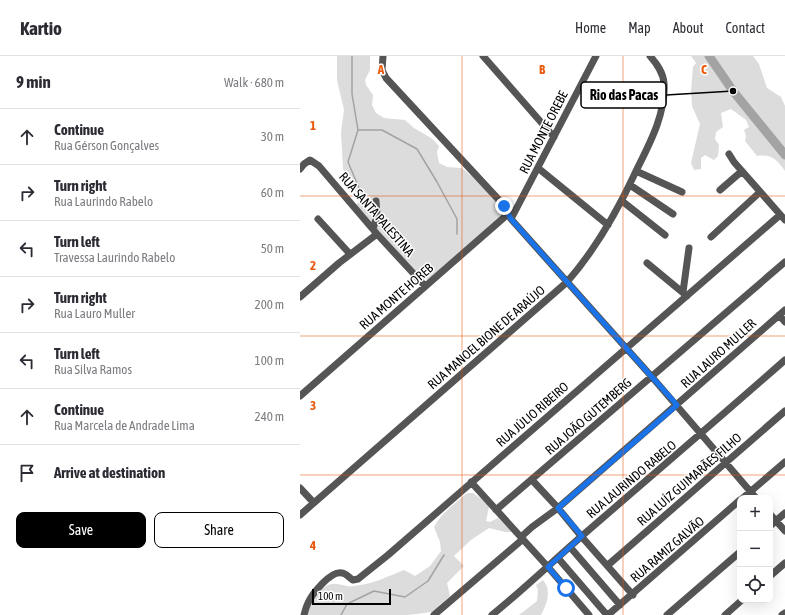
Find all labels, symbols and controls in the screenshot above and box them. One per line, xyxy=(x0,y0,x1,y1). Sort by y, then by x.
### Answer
text: Kartio xyxy=(20,17,62,39)
text: Home xyxy=(575,20,606,36)
text: Map xyxy=(628,20,651,36)
text: About xyxy=(673,20,704,36)
text: Contact xyxy=(726,20,765,36)
text: A xyxy=(377,62,385,77)
text: B xyxy=(539,62,546,77)
text: C xyxy=(701,62,707,77)
text: 9 min xyxy=(16,72,51,92)
text: Walk · 680 m xyxy=(224,75,284,90)
callout: Rio das Pacas xyxy=(581,82,666,108)
text: Rio das Pacas xyxy=(590,87,658,103)
street label: RUA MONTE OREBE xyxy=(516,88,571,176)
text: 1 xyxy=(310,118,316,133)
text: Continue xyxy=(54,121,104,138)
icon: ahead xyxy=(16,126,38,148)
text: 30 m xyxy=(261,129,284,144)
text: Rua Gérson Gonçalves xyxy=(54,138,159,153)
street label: RUA SANTA PALESTINA xyxy=(336,169,418,260)
text: Turn right xyxy=(54,177,107,194)
icon: right xyxy=(16,182,38,204)
text: 60 m xyxy=(261,185,284,200)
text: Rua Laurindo Rabelo xyxy=(54,194,153,209)
route end xyxy=(495,197,513,215)
text: Turn left xyxy=(54,233,100,250)
icon: left xyxy=(16,238,38,260)
text: 50 m xyxy=(261,241,284,256)
text: Travessa Laurindo Rabelo xyxy=(54,250,175,265)
text: 2 xyxy=(310,258,316,273)
street label: RUA MONTE HOREB xyxy=(356,260,437,332)
street label: RUA MANOEL BIONE DE ARAÚJO xyxy=(425,282,548,392)
text: Turn right xyxy=(54,289,107,306)
icon: right xyxy=(16,294,38,316)
text: 200 m xyxy=(255,297,284,312)
text: Rua Lauro Muller xyxy=(54,306,135,321)
street label: RUA LAURO MULLER xyxy=(678,315,759,391)
text: Turn left xyxy=(54,345,100,362)
icon: left xyxy=(16,350,38,372)
text: 100 m xyxy=(255,353,284,368)
text: Rua Silva Ramos xyxy=(54,362,132,377)
street label: RUA JOÃO GUTEMBERG xyxy=(542,375,635,458)
street label: RUA JÚLIO RIBEIRO xyxy=(493,379,572,450)
text: 3 xyxy=(310,398,316,413)
text: Continue xyxy=(54,401,104,418)
icon: ahead xyxy=(16,406,38,428)
text: 240 m xyxy=(255,409,284,424)
text: Rua Marcela de Andrade Lima xyxy=(54,418,195,433)
street label: RUA LUÍZ GUIMARÃES FILHO xyxy=(634,430,745,529)
street label: RUA LAURINDO RABELO xyxy=(583,437,680,521)
icon: arrive xyxy=(16,462,38,484)
text: Arrive at destination xyxy=(54,464,165,481)
map controls xyxy=(737,495,773,603)
button: + xyxy=(737,495,773,531)
button: Save xyxy=(16,512,146,548)
button: Share xyxy=(154,512,284,548)
street label: RUA RAMIZ GALVÃO xyxy=(628,513,707,585)
button: − xyxy=(737,531,773,567)
text: 4 xyxy=(309,538,316,553)
button: locate xyxy=(737,567,773,603)
route start xyxy=(557,579,575,597)
scale bar xyxy=(312,587,391,606)
text: 100 m xyxy=(318,590,343,602)

